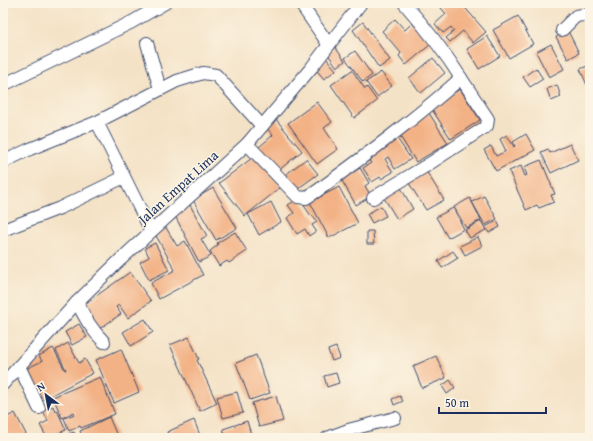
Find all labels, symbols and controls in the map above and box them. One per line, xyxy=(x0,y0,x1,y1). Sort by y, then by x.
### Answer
street label: Jalan Empat Lima xyxy=(132,145,223,230)
north arrow xyxy=(26,375,66,415)
text: N xyxy=(33,377,49,395)
scale bar xyxy=(439,389,546,415)
text: 50 m xyxy=(445,394,469,411)

